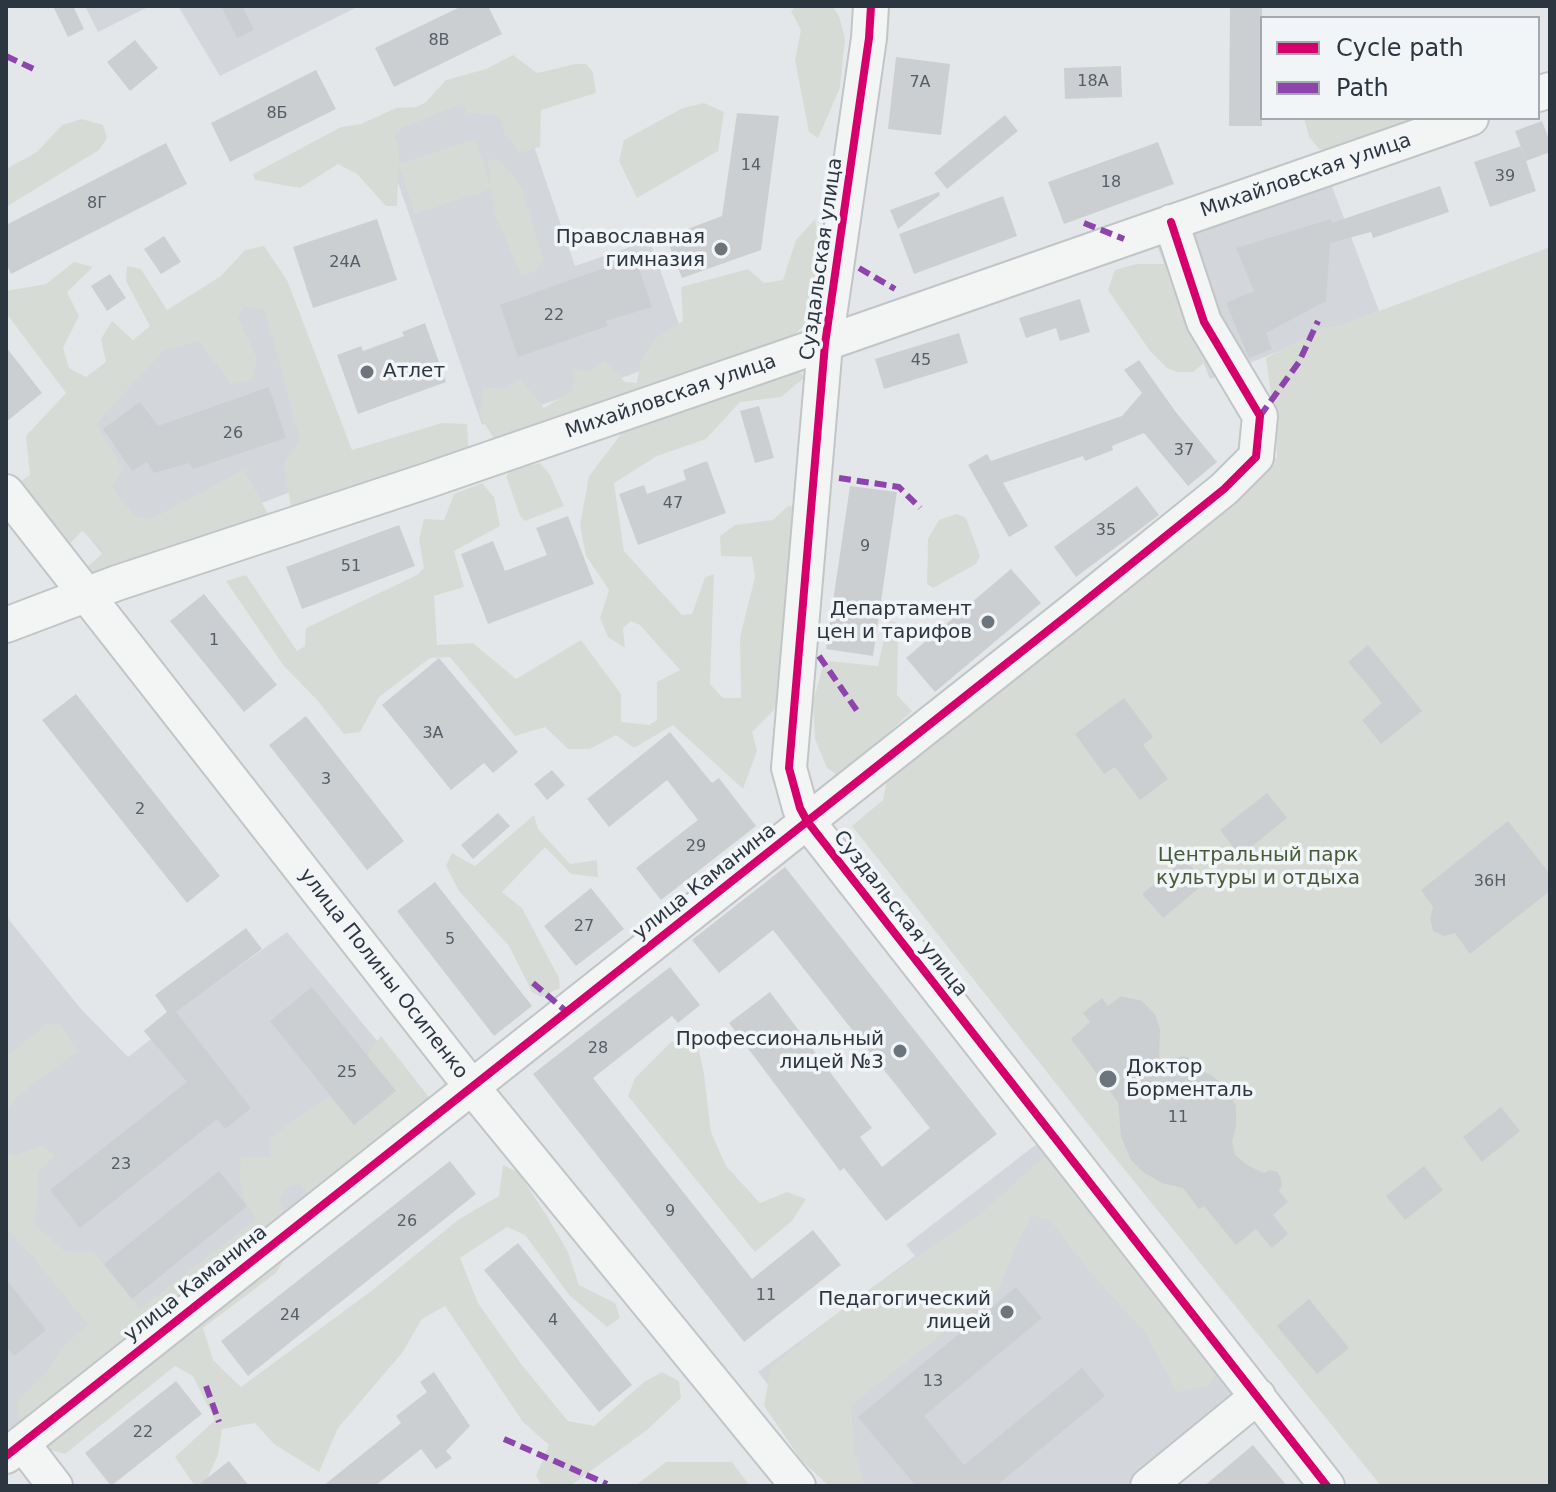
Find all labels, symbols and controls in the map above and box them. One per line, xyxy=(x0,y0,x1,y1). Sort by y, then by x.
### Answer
legend xyxy=(1260,16,1540,120)
house number: 8В xyxy=(428,31,450,51)
text: Cycle path xyxy=(1336,34,1464,62)
house number: 18А xyxy=(1077,72,1109,92)
house number: 7А xyxy=(909,73,931,93)
text: Path xyxy=(1336,74,1389,102)
house number: 8Б xyxy=(266,104,288,124)
street label: Михайловская улица xyxy=(1197,129,1415,223)
house number: 14 xyxy=(741,156,761,176)
street label: Суздальская улица xyxy=(796,156,848,362)
house number: 39 xyxy=(1495,167,1515,187)
house number: 18 xyxy=(1101,173,1121,193)
house number: 8Г xyxy=(87,194,107,214)
place label: Православная гимназия xyxy=(556,226,705,273)
marker: Православная гимназия xyxy=(712,240,730,258)
house number: 24А xyxy=(329,253,361,273)
house number: 22 xyxy=(544,306,564,326)
street label: Михайловская улица xyxy=(562,350,780,444)
house number: 45 xyxy=(911,351,931,371)
place label: Атлет xyxy=(383,360,445,384)
marker: Атлет xyxy=(358,363,376,381)
house number: 26 xyxy=(223,424,243,444)
house number: 37 xyxy=(1174,441,1194,461)
house number: 47 xyxy=(663,494,683,514)
house number: 35 xyxy=(1096,521,1116,541)
house number: 9 xyxy=(860,537,870,557)
house number: 51 xyxy=(341,557,361,577)
place label: Департамент цен и тарифов xyxy=(817,598,972,645)
marker: Департамент цен и тарифов xyxy=(979,613,997,631)
house number: 1 xyxy=(209,631,219,651)
house number: 3А xyxy=(422,724,444,744)
house number: 3 xyxy=(321,770,331,790)
house number: 2 xyxy=(135,800,145,820)
street label: улица Каманина xyxy=(629,819,781,945)
street label: Суздальская улица xyxy=(828,826,972,1002)
house number: 29 xyxy=(686,837,706,857)
park label: Центральный парк культуры и отдыха xyxy=(1156,844,1360,891)
street label: улица Полины Осипенко xyxy=(293,864,473,1084)
house number: 36Н xyxy=(1474,872,1506,892)
house number: 27 xyxy=(574,917,594,937)
house number: 5 xyxy=(445,930,455,950)
place label: Профессиональный лицей №3 xyxy=(676,1028,884,1075)
house number: 28 xyxy=(588,1039,608,1059)
marker: Профессиональный лицей №3 xyxy=(891,1042,909,1060)
place label: Доктор Борменталь xyxy=(1126,1056,1254,1103)
house number: 25 xyxy=(337,1063,357,1083)
marker: Доктор Борменталь xyxy=(1097,1068,1119,1090)
house number: 11 xyxy=(1168,1108,1188,1128)
house number: 23 xyxy=(111,1155,131,1175)
house number: 9 xyxy=(665,1202,675,1222)
house number: 26 xyxy=(397,1212,417,1232)
street label: улица Каманина xyxy=(120,1221,272,1347)
house number: 11 xyxy=(756,1286,776,1306)
place label: Педагогический лицей xyxy=(818,1288,991,1335)
marker: Педагогический лицей xyxy=(998,1303,1016,1321)
house number: 24 xyxy=(280,1306,300,1326)
house number: 4 xyxy=(548,1311,558,1331)
house number: 13 xyxy=(923,1372,943,1392)
house number: 22 xyxy=(133,1423,153,1443)

